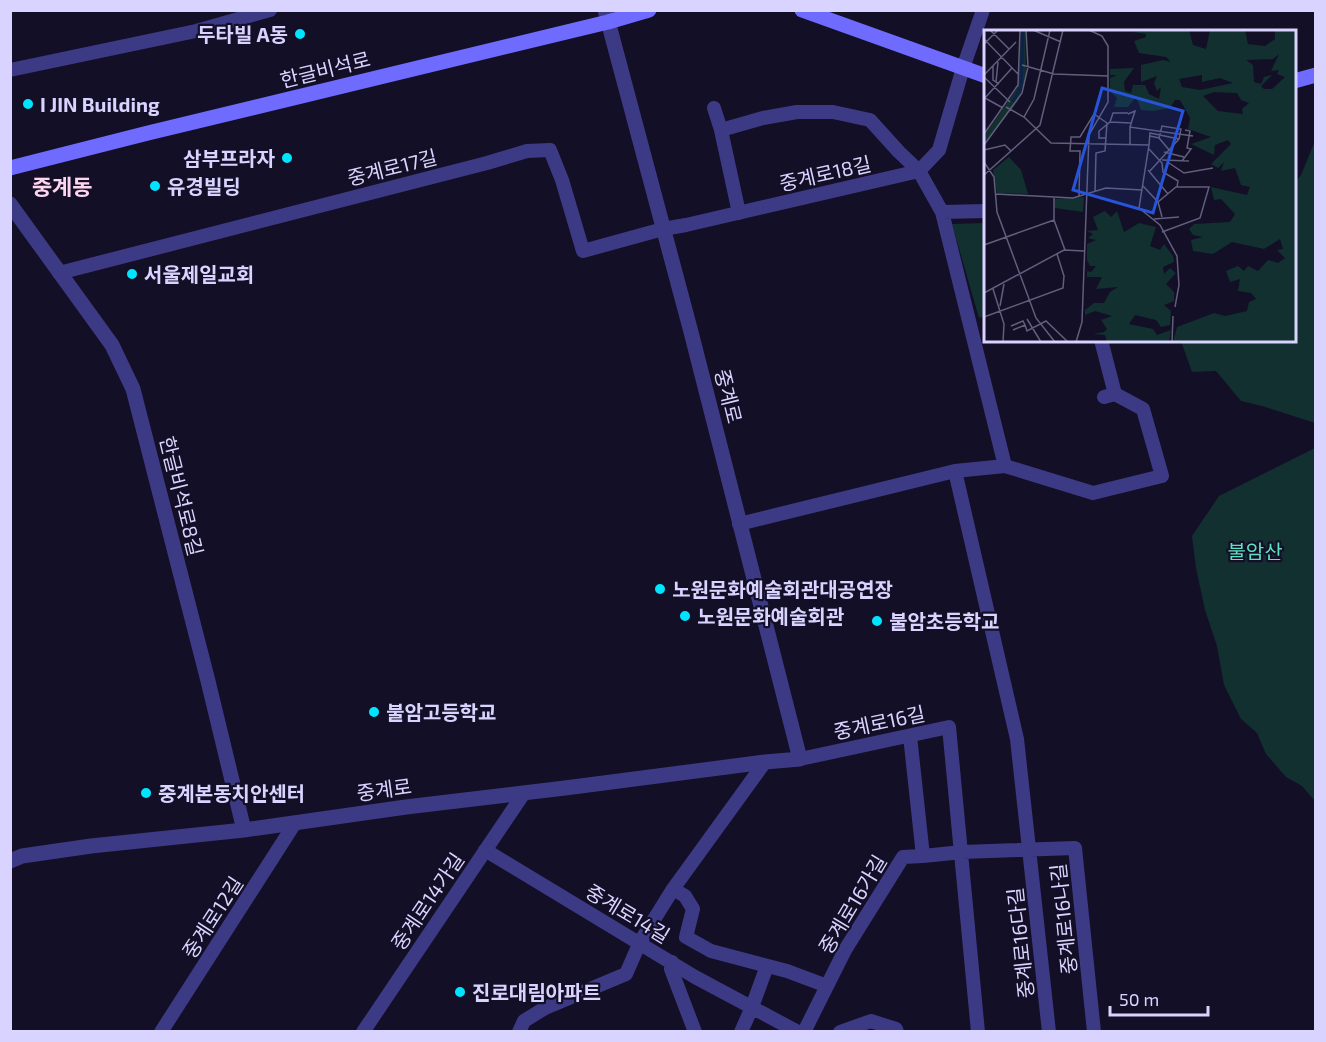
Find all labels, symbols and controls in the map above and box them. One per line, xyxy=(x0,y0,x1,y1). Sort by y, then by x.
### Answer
place label: 두타빌 A동 xyxy=(197,22,288,46)
marker: 두타빌 A동 xyxy=(293,27,307,41)
inset map xyxy=(984,30,1296,342)
street label: 한글비석로 xyxy=(277,46,373,92)
place label: I JIN Building xyxy=(40,92,160,116)
marker: I JIN Building xyxy=(21,97,35,111)
street label: 중계로17길 xyxy=(345,144,439,190)
place label: 삼부프라자 xyxy=(183,146,276,170)
marker: 삼부프라자 xyxy=(280,151,294,165)
street label: 중계로18길 xyxy=(777,151,873,195)
district label: 중계동 xyxy=(32,173,92,199)
place label: 유경빌딩 xyxy=(167,174,241,198)
marker: 유경빌딩 xyxy=(148,179,162,193)
place label: 서울제일교회 xyxy=(144,262,254,286)
marker: 서울제일교회 xyxy=(125,267,139,281)
street label: 중계로 xyxy=(711,366,747,426)
street label: 한글비석로8길 xyxy=(156,434,208,558)
park label: 불암산 xyxy=(1227,539,1283,563)
place label: 노원문화예술회관대공연장 xyxy=(672,577,893,601)
marker: 노원문화예술회관대공연장 xyxy=(653,582,667,596)
place label: 노원문화예술회관 xyxy=(697,604,845,628)
marker: 노원문화예술회관 xyxy=(678,609,692,623)
place label: 불암초등학교 xyxy=(889,609,999,633)
marker: 불암초등학교 xyxy=(870,614,884,628)
place label: 불암고등학교 xyxy=(386,700,496,724)
street label: 중계로16길 xyxy=(831,701,927,743)
marker: 불암고등학교 xyxy=(367,705,381,719)
street label: 중계로 xyxy=(355,773,413,805)
place label: 중계본동치안센터 xyxy=(158,781,305,805)
marker: 중계본동치안센터 xyxy=(139,786,153,800)
street label: 중계로14가길 xyxy=(386,848,468,954)
street label: 중계로16가길 xyxy=(813,850,891,958)
street label: 중계로16나길 xyxy=(1045,862,1081,976)
street label: 중계로12길 xyxy=(177,872,247,962)
street label: 중계로14길 xyxy=(582,879,674,947)
street label: 중계로16다길 xyxy=(1002,886,1038,1000)
scale bar xyxy=(1110,979,1208,1017)
place label: 진로대림아파트 xyxy=(472,980,601,1004)
marker: 진로대림아파트 xyxy=(453,985,467,999)
text: 50 m xyxy=(1119,988,1159,1010)

